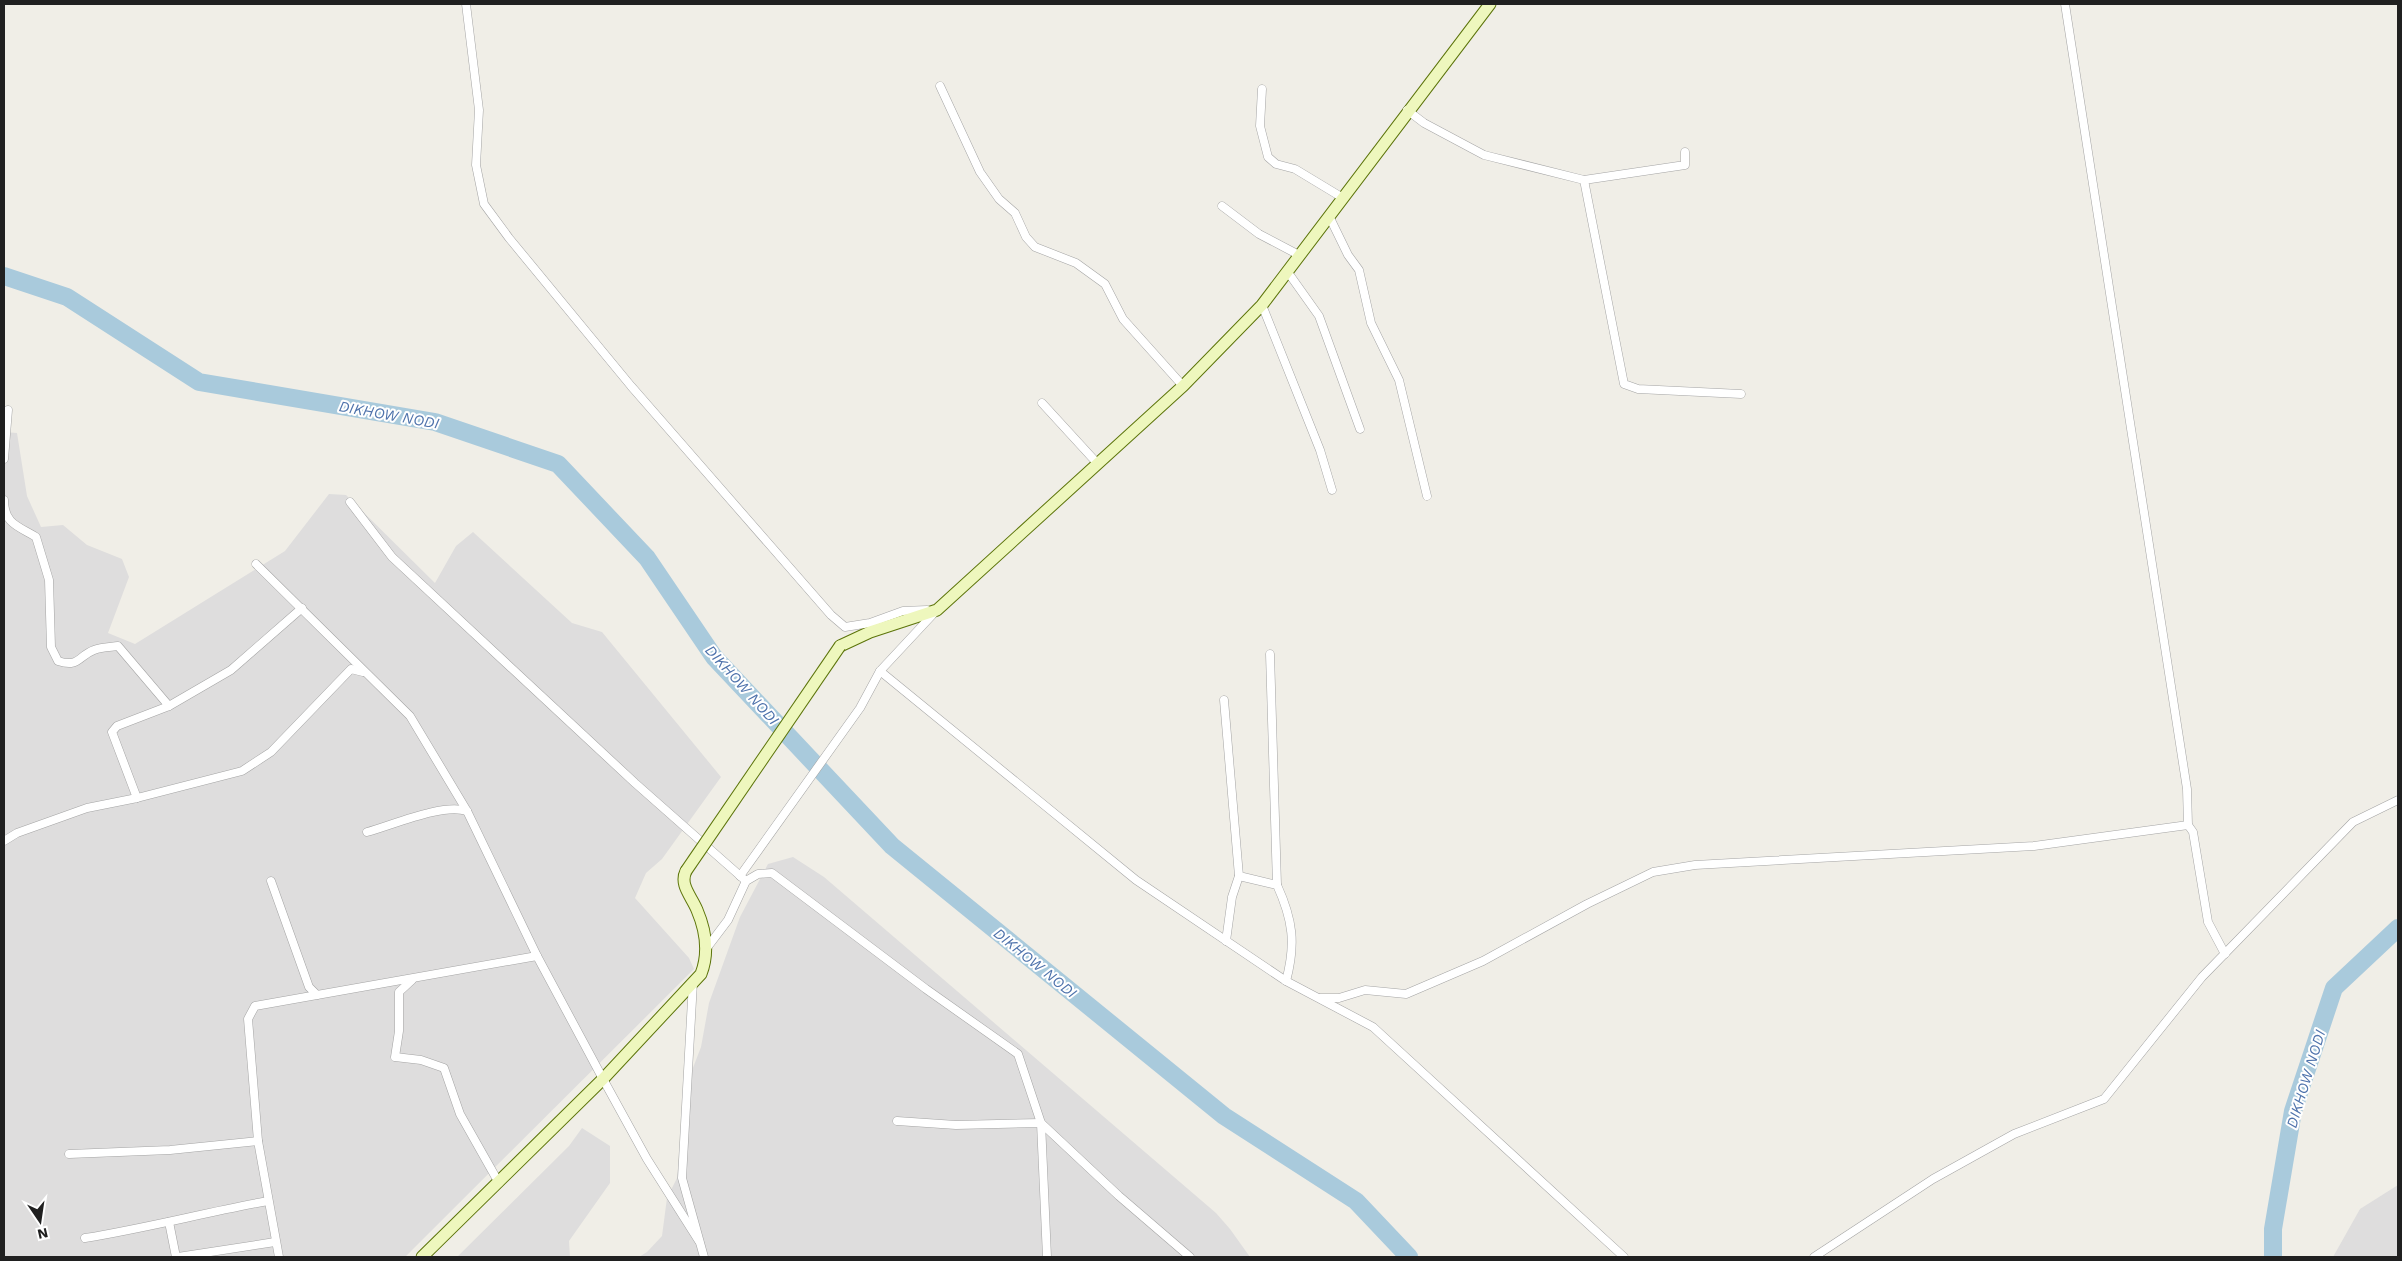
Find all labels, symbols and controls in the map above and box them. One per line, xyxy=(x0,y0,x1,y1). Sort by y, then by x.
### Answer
water label: DIKHOW NODI xyxy=(337,397,441,433)
water label: DIKHOW NODI xyxy=(701,641,783,729)
water label: DIKHOW NODI xyxy=(990,924,1081,1002)
water label: DIKHOW NODI xyxy=(2283,1027,2330,1130)
north arrow xyxy=(15,1196,65,1246)
text: N xyxy=(36,1225,50,1243)

